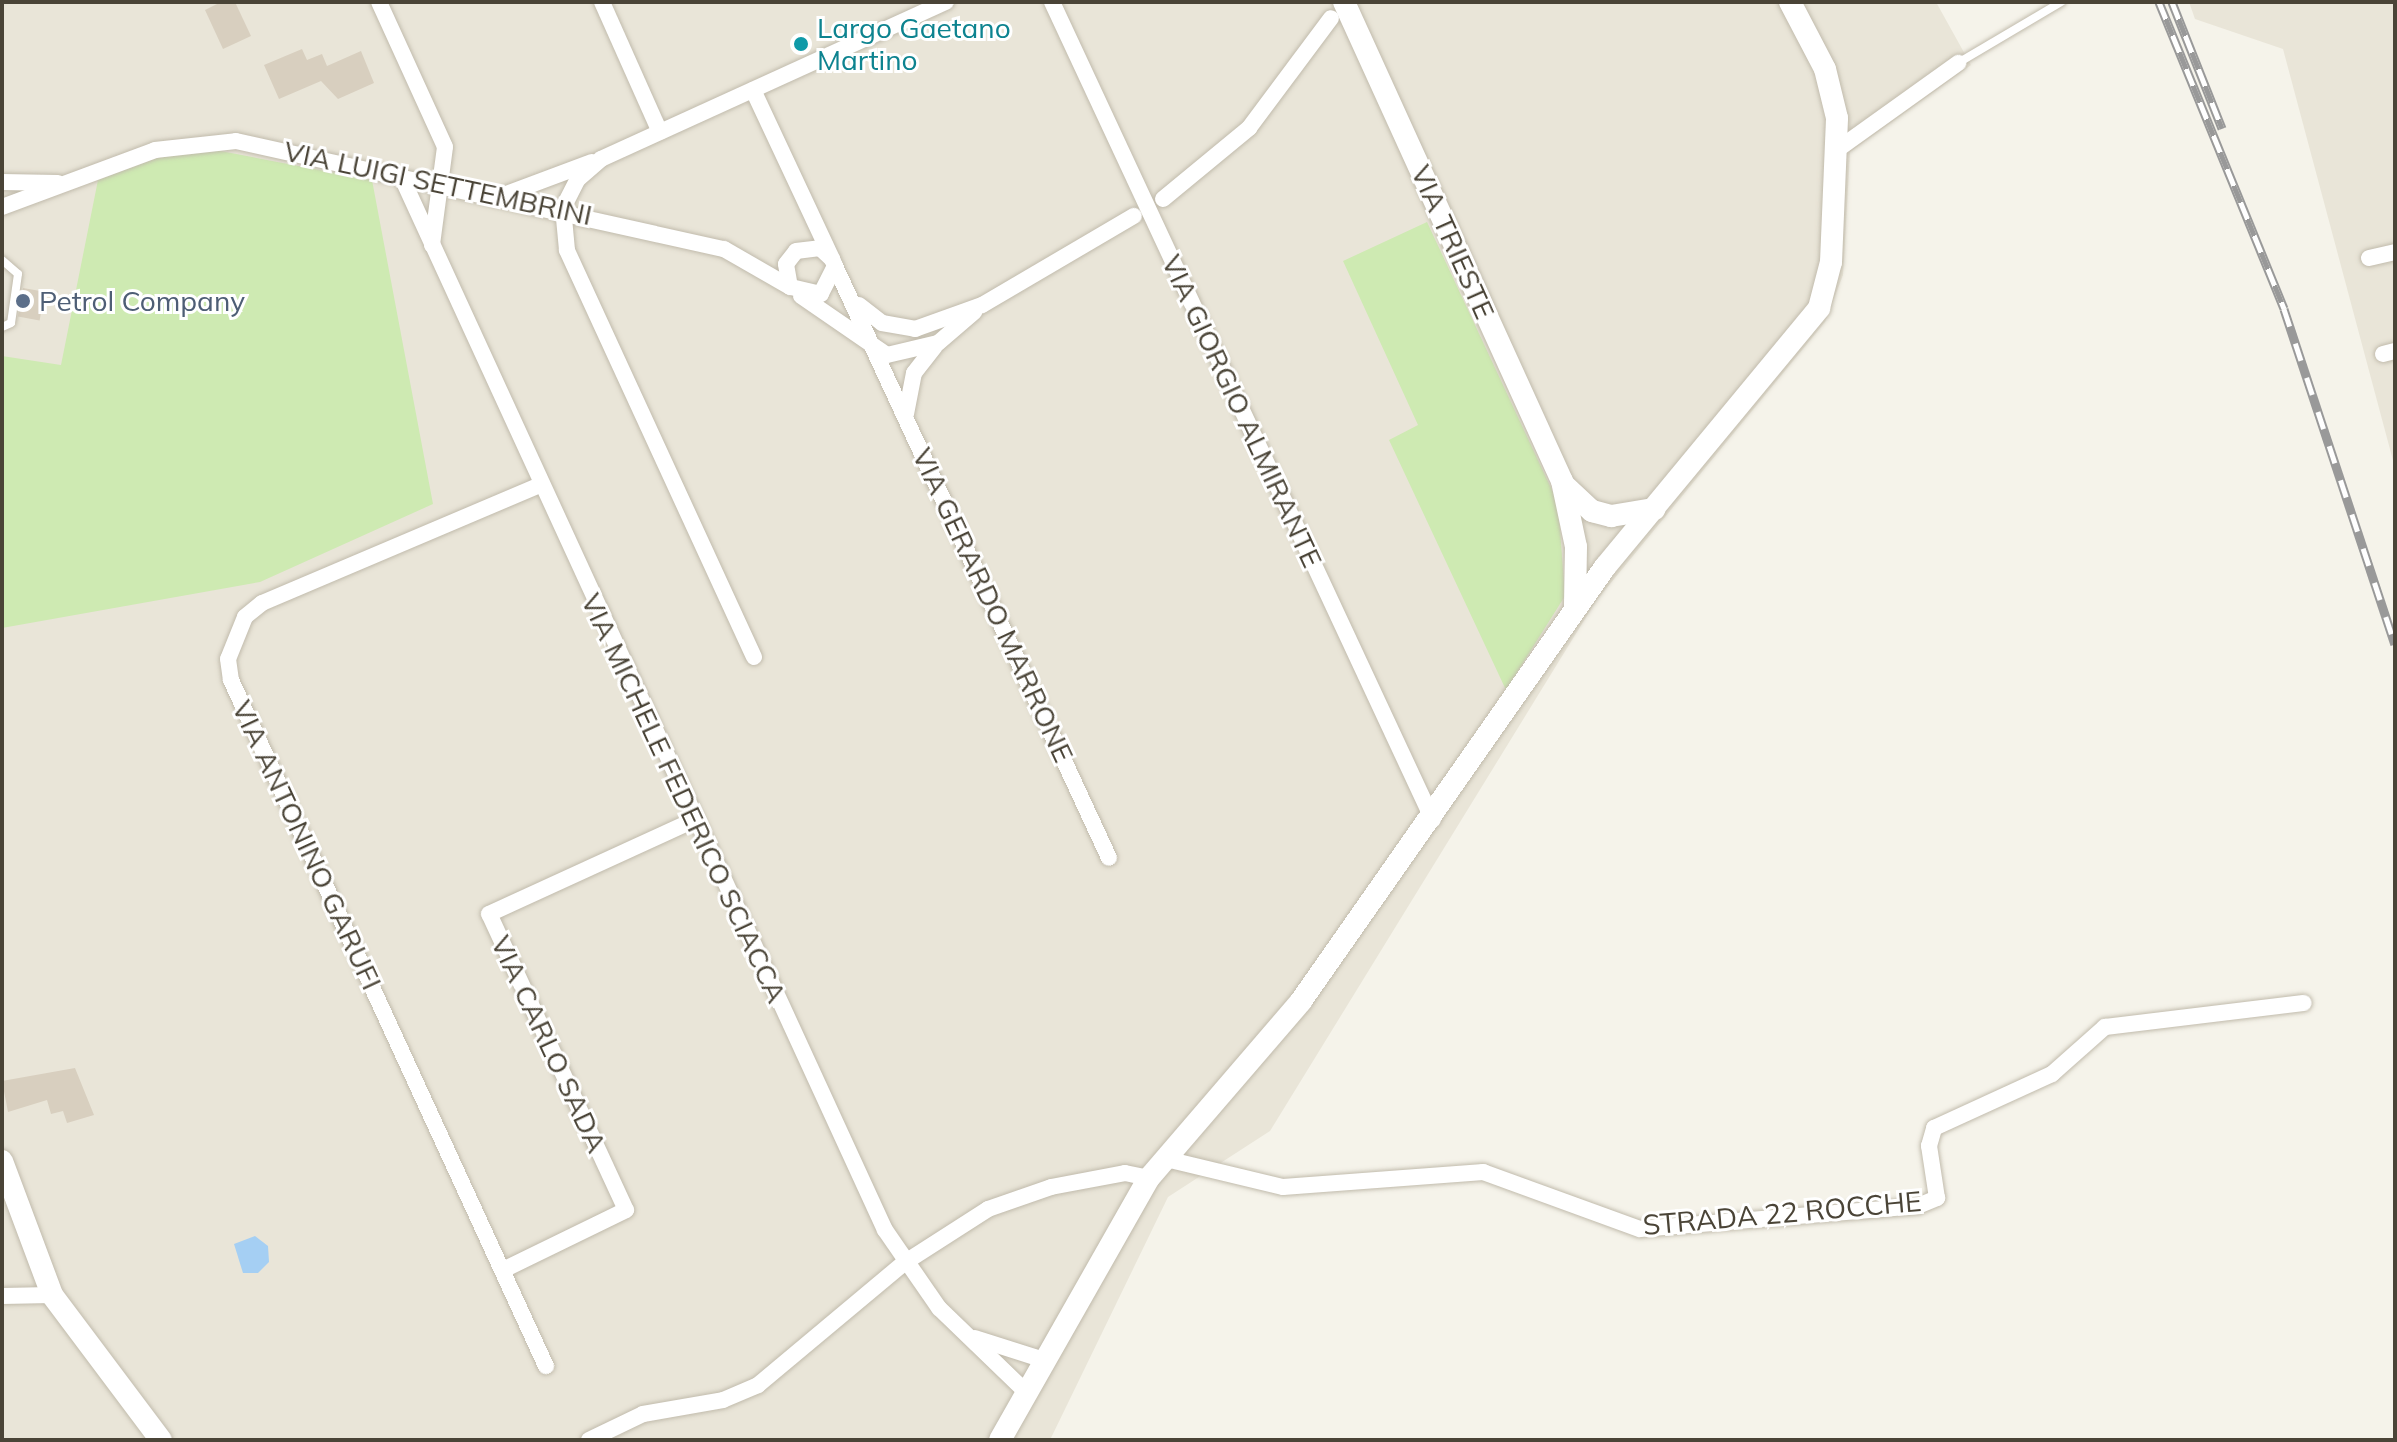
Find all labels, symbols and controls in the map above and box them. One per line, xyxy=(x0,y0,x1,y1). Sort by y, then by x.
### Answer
place label: Largo Gaetano Martino xyxy=(817,11,1011,77)
marker: Largo Gaetano Martino xyxy=(792,35,810,53)
street label: VIA LUIGI SETTEMBRINI xyxy=(281,134,595,232)
street label: VIA TRIESTE xyxy=(1404,160,1502,324)
street label: VIA GIORGIO ALMIRANTE xyxy=(1155,249,1329,573)
place label: Petrol Company xyxy=(39,284,245,318)
marker: Petrol Company xyxy=(14,292,32,310)
street label: VIA GERARDO MARRONE xyxy=(905,443,1081,767)
street label: VIA MICHELE FEDERICO SCIACCA xyxy=(574,588,794,1008)
street label: VIA ANTONINO GARUFI xyxy=(225,695,389,995)
street label: VIA CARLO SADA xyxy=(484,930,614,1158)
street label: STRADA 22 ROCCHE xyxy=(1641,1184,1923,1242)

